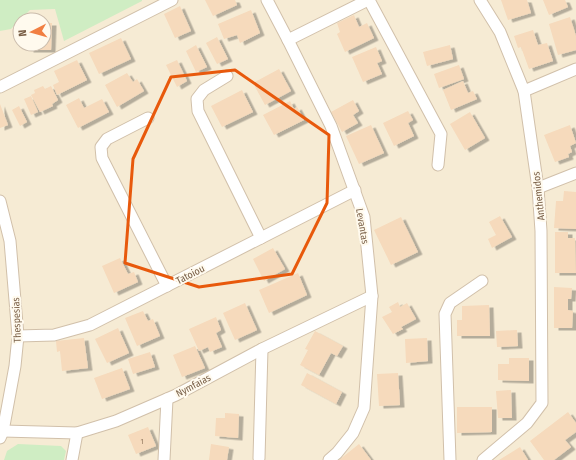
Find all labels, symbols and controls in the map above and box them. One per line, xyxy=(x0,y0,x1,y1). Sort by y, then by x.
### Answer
north arrow xyxy=(12,12,52,52)
text: N xyxy=(16,29,29,37)
street label: Anthemidos xyxy=(530,171,548,221)
street label: Levantas xyxy=(353,207,371,245)
street label: Tatoiou xyxy=(174,263,207,287)
street label: Thespesias xyxy=(10,297,24,343)
street label: Nymfaias xyxy=(174,372,213,400)
house number: 1 xyxy=(140,437,144,446)

